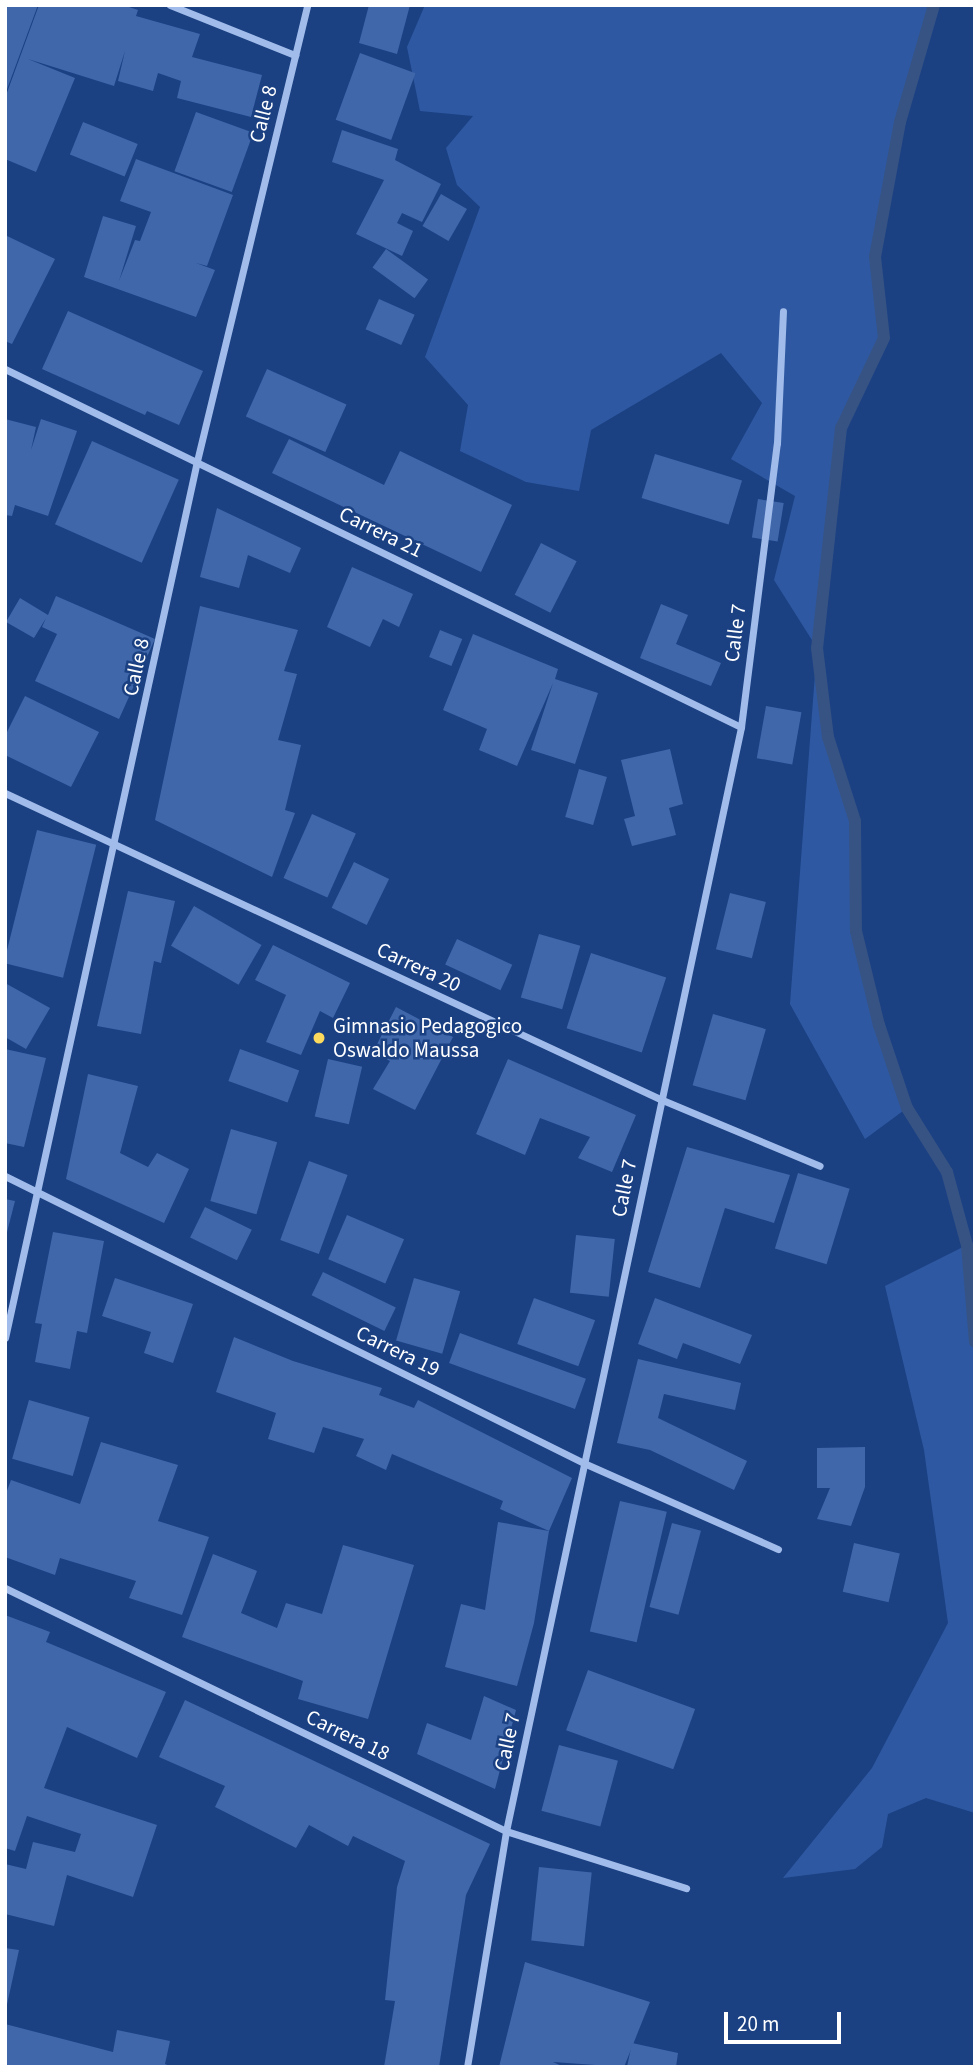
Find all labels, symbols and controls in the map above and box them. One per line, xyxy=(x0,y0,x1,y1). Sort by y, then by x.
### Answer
street label: Calle 8 xyxy=(244,83,282,145)
street label: Carrera 21 xyxy=(335,501,427,563)
street label: Calle 7 xyxy=(719,603,751,663)
street label: Calle 8 xyxy=(118,636,154,698)
street label: Carrera 20 xyxy=(373,937,465,997)
place label: Gimnasio Pedagogico Oswaldo Maussa xyxy=(333,1013,522,1063)
marker: Gimnasio Pedagogico Oswaldo Maussa xyxy=(311,1030,327,1046)
street label: Calle 7 xyxy=(606,1157,642,1219)
street label: Carrera 19 xyxy=(352,1320,444,1382)
street label: Carrera 18 xyxy=(302,1704,394,1766)
street label: Calle 7 xyxy=(489,1711,525,1773)
scale bar xyxy=(728,1998,845,2042)
text: 20 m xyxy=(737,2009,779,2039)

